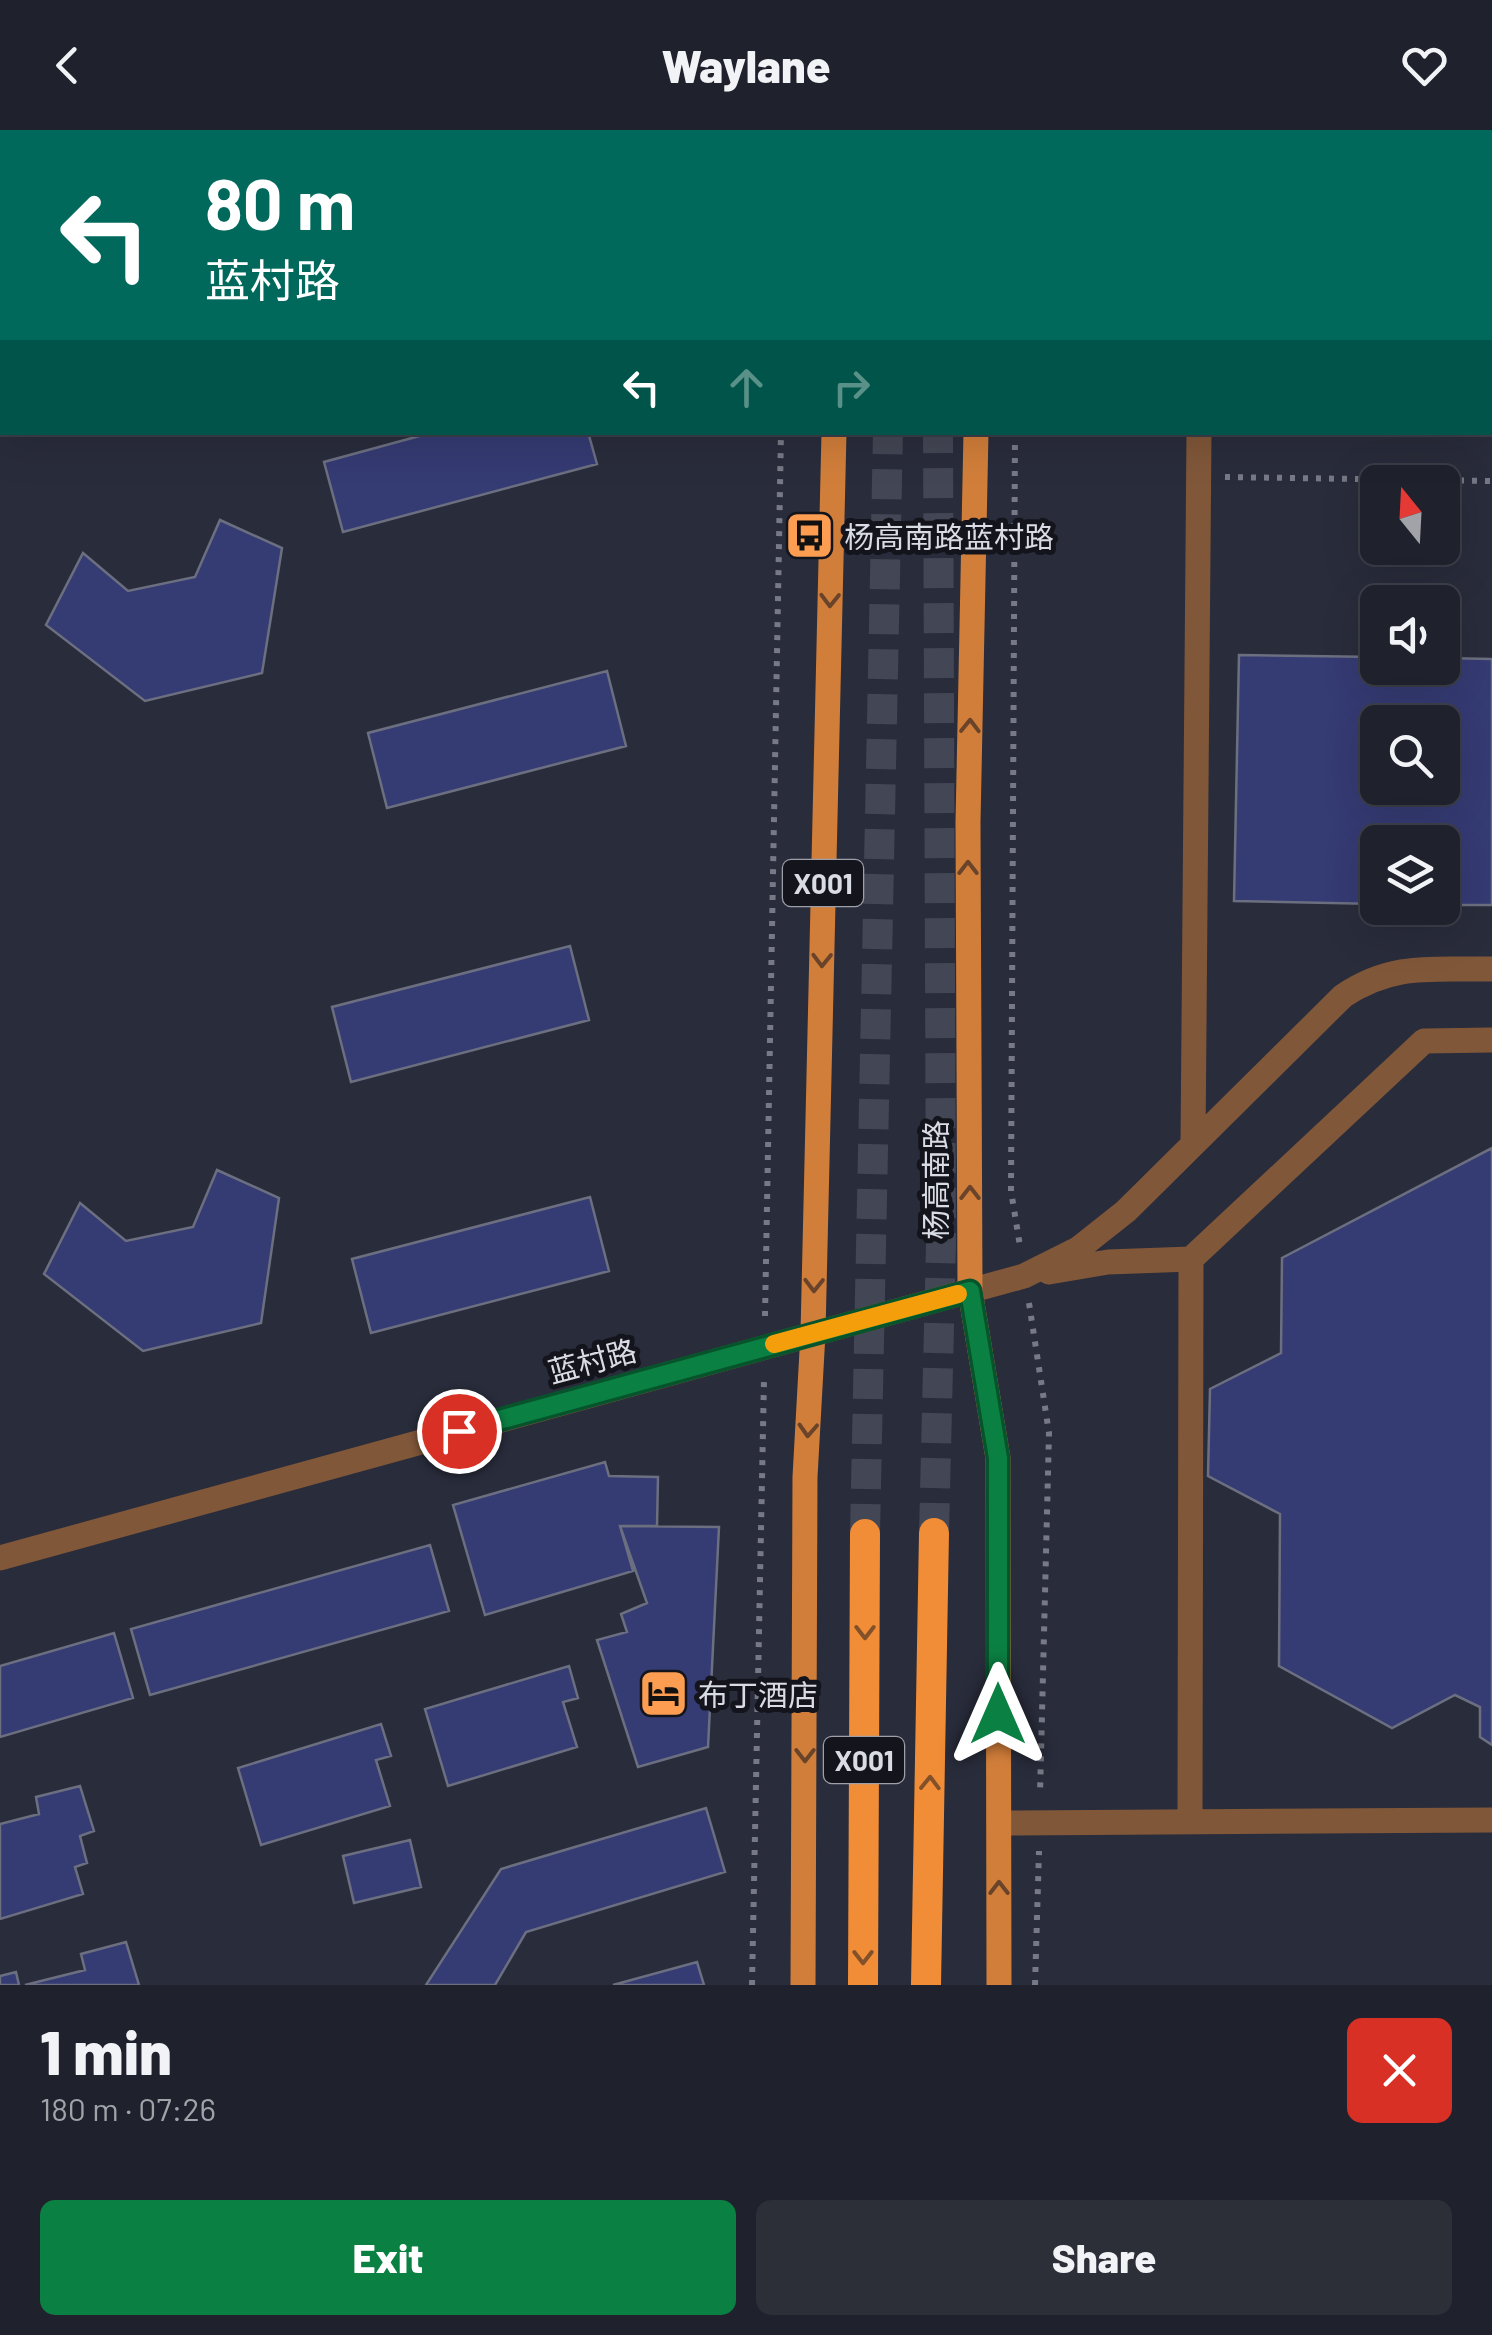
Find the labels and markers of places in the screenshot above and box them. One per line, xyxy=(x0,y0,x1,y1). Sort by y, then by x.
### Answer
bus stop icon: 杨高南路蓝村路 xyxy=(783,510,835,562)
place label: 杨高南路蓝村路 xyxy=(844,518,1054,554)
pin xyxy=(417,1389,502,1474)
hotel icon: 布丁酒店 xyxy=(637,1668,689,1720)
place label: 布丁酒店 xyxy=(698,1676,818,1712)

